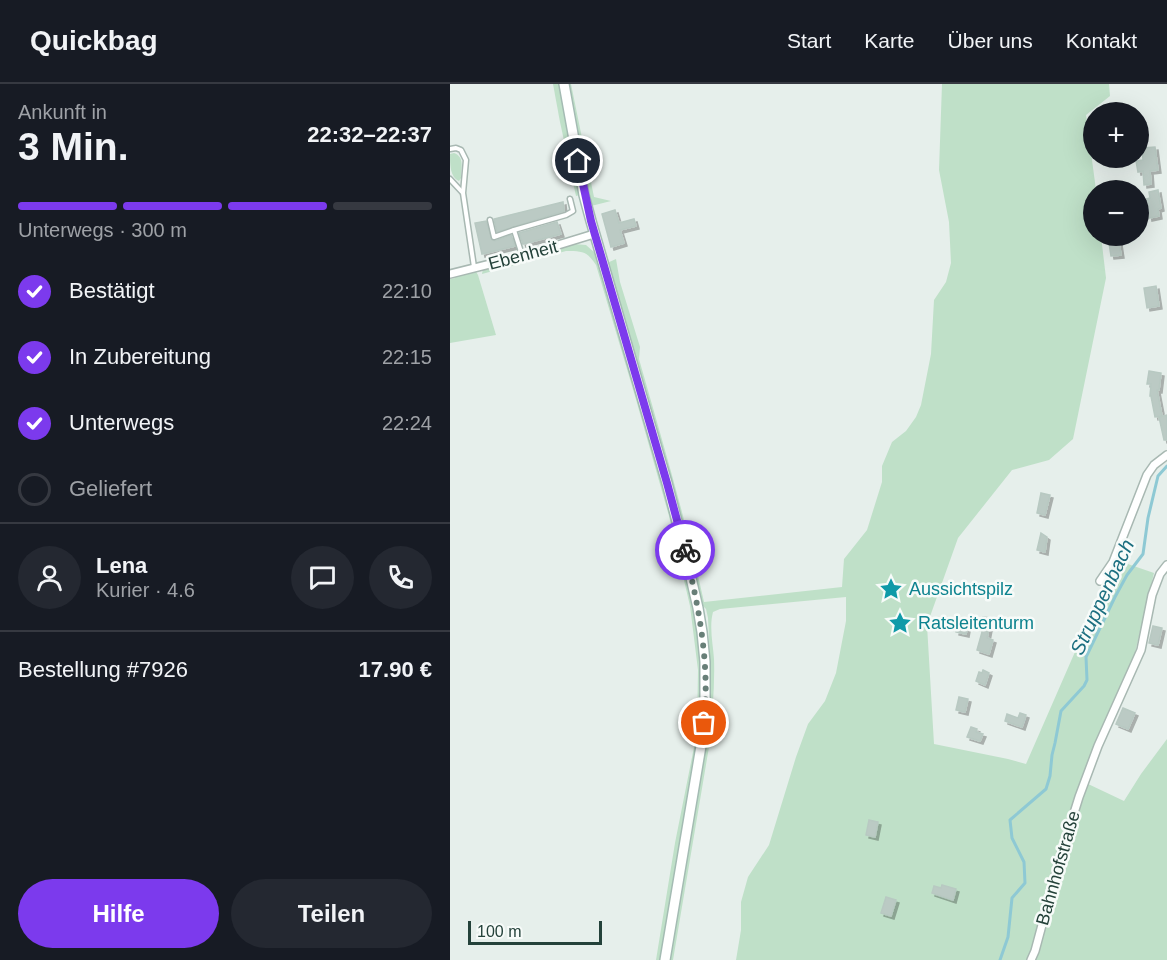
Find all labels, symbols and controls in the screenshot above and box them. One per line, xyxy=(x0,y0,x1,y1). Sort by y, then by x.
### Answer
text: Quickbag xyxy=(30,25,158,56)
text: Start xyxy=(787,29,831,52)
text: Karte xyxy=(864,29,915,52)
text: Über uns xyxy=(948,29,1033,52)
text: Kontakt xyxy=(1066,29,1137,52)
text: Ankunft in xyxy=(18,101,107,123)
map controls xyxy=(1083,102,1149,246)
button: + xyxy=(1083,102,1149,168)
text: 22:32–22:37 xyxy=(307,122,432,147)
text: 3 Min. xyxy=(18,125,129,168)
pin xyxy=(552,135,603,186)
icon: home xyxy=(561,144,594,177)
button: − xyxy=(1083,180,1149,246)
text: Unterwegs · 300 m xyxy=(18,219,187,241)
street label: Ebenheit xyxy=(486,236,560,274)
icon: check xyxy=(18,275,51,308)
text: Bestätigt xyxy=(69,278,155,303)
text: 22:10 xyxy=(382,280,432,302)
icon: check xyxy=(18,341,51,374)
text: In Zubereitung xyxy=(69,344,211,369)
text: 22:15 xyxy=(382,346,432,368)
icon: check xyxy=(18,407,51,440)
text: Unterwegs xyxy=(69,410,174,435)
text: 22:24 xyxy=(382,412,432,434)
text: Geliefert xyxy=(69,476,152,501)
courier xyxy=(655,520,715,580)
icon: bike xyxy=(669,534,702,567)
water label: Struppenbach xyxy=(1066,536,1138,658)
button: person xyxy=(18,546,81,609)
button: chat xyxy=(291,546,354,609)
button: phone xyxy=(369,546,432,609)
text: Lena xyxy=(96,553,147,578)
place icon: Aussichtspilz xyxy=(878,576,904,602)
text: Kurier · 4.6 xyxy=(96,579,195,601)
place label: Aussichtspilz xyxy=(909,579,1013,599)
place icon: Ratsleitenturm xyxy=(887,610,913,636)
place label: Ratsleitenturm xyxy=(918,613,1034,633)
text: Bestellung #7926 xyxy=(18,657,188,682)
text: 17.90 € xyxy=(359,657,432,682)
pin xyxy=(678,697,729,748)
icon: bag xyxy=(687,706,720,739)
street label: Bahnhofstraße xyxy=(1032,808,1084,928)
button: Hilfe xyxy=(18,879,219,948)
button: Teilen xyxy=(231,879,432,948)
scale bar xyxy=(468,918,602,946)
text: 100 m xyxy=(477,923,521,940)

